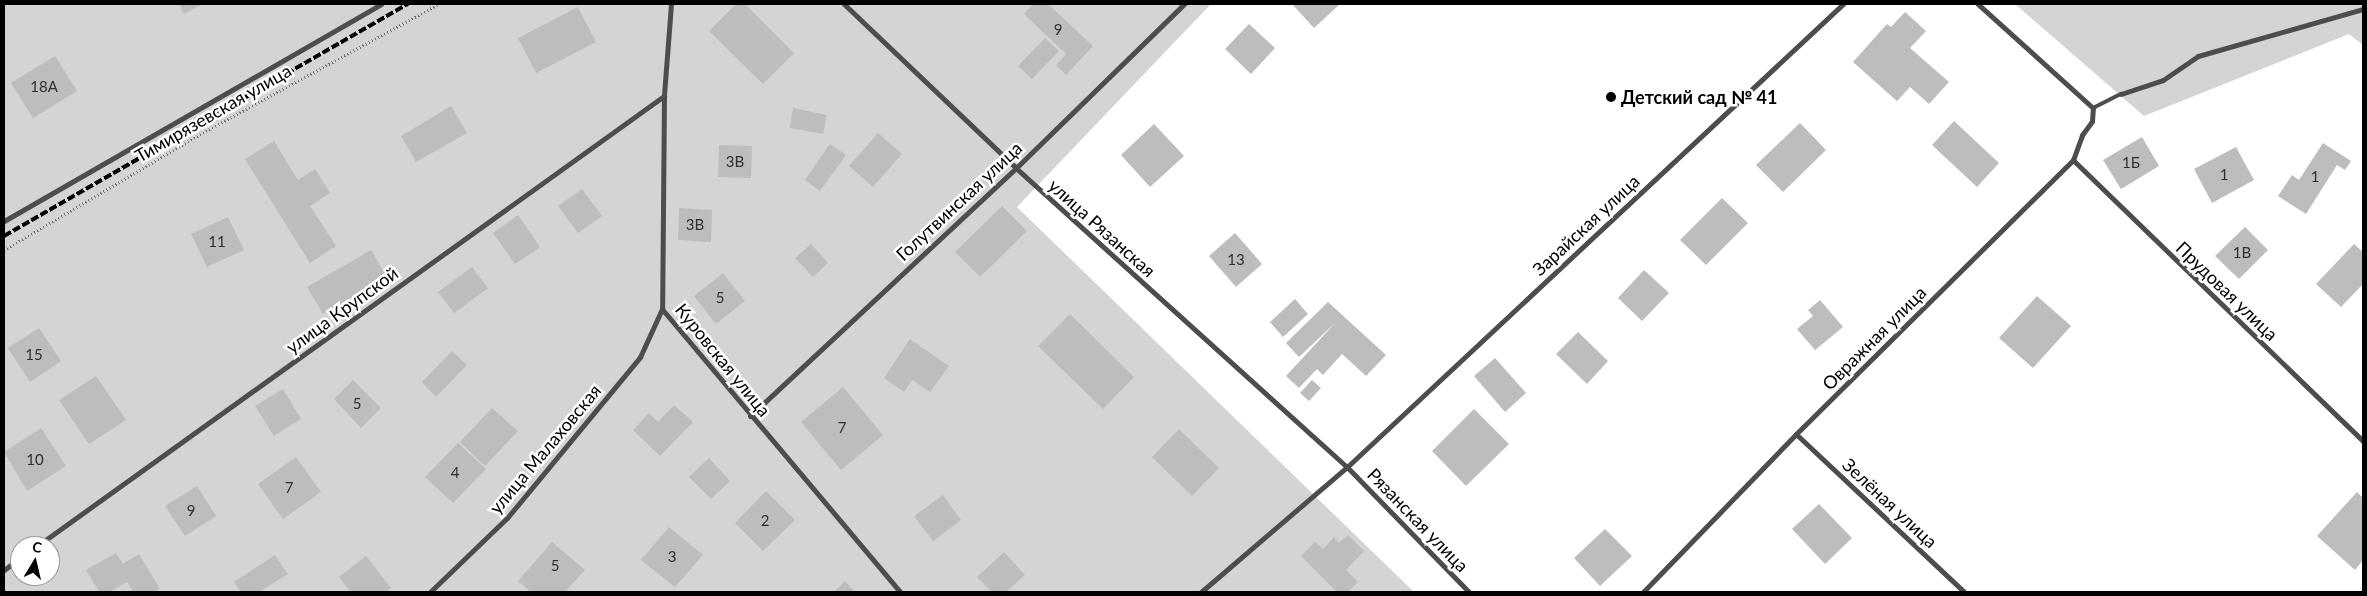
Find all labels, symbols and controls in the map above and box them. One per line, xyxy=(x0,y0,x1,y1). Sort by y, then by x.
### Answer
house number: 9 xyxy=(1054,21,1062,39)
street label: Тимирязевская улица xyxy=(131,59,295,167)
house number: 18А xyxy=(30,78,58,96)
place label: Детский сад № 41 xyxy=(1621,86,1777,108)
marker: Детский сад № 41 xyxy=(1605,91,1617,103)
street label: Голутвинская улица xyxy=(892,137,1026,265)
house number: 3В xyxy=(726,153,744,171)
house number: 1Б xyxy=(2122,154,2140,172)
house number: 1 xyxy=(2220,166,2228,184)
house number: 1 xyxy=(2311,168,2319,186)
street label: Зарайская улица xyxy=(1528,170,1644,280)
street label: улица Рязанская xyxy=(1044,175,1160,281)
house number: 3В xyxy=(686,216,704,234)
house number: 11 xyxy=(208,233,226,251)
street label: Прудовая улица xyxy=(2172,237,2282,345)
house number: 1В xyxy=(2233,244,2251,262)
house number: 13 xyxy=(1227,251,1245,269)
street label: улица Крупской xyxy=(282,262,402,358)
street label: Овражная улица xyxy=(1818,282,1930,394)
house number: 5 xyxy=(716,289,724,307)
street label: Куровская улица xyxy=(671,299,775,421)
house number: 15 xyxy=(25,346,43,364)
street label: улица Малаховская xyxy=(485,380,605,518)
house number: 5 xyxy=(353,395,361,413)
house number: 7 xyxy=(838,419,846,437)
house number: 10 xyxy=(26,451,44,469)
street label: Зелёная улица xyxy=(1838,454,1942,552)
house number: 4 xyxy=(451,464,459,482)
street label: Рязанская улица xyxy=(1363,464,1473,576)
house number: 7 xyxy=(285,479,293,497)
house number: 9 xyxy=(187,502,195,520)
house number: 2 xyxy=(761,512,769,530)
north arrow xyxy=(10,536,60,586)
text: С xyxy=(31,538,43,556)
house number: 3 xyxy=(668,548,676,566)
house number: 5 xyxy=(551,557,559,575)

